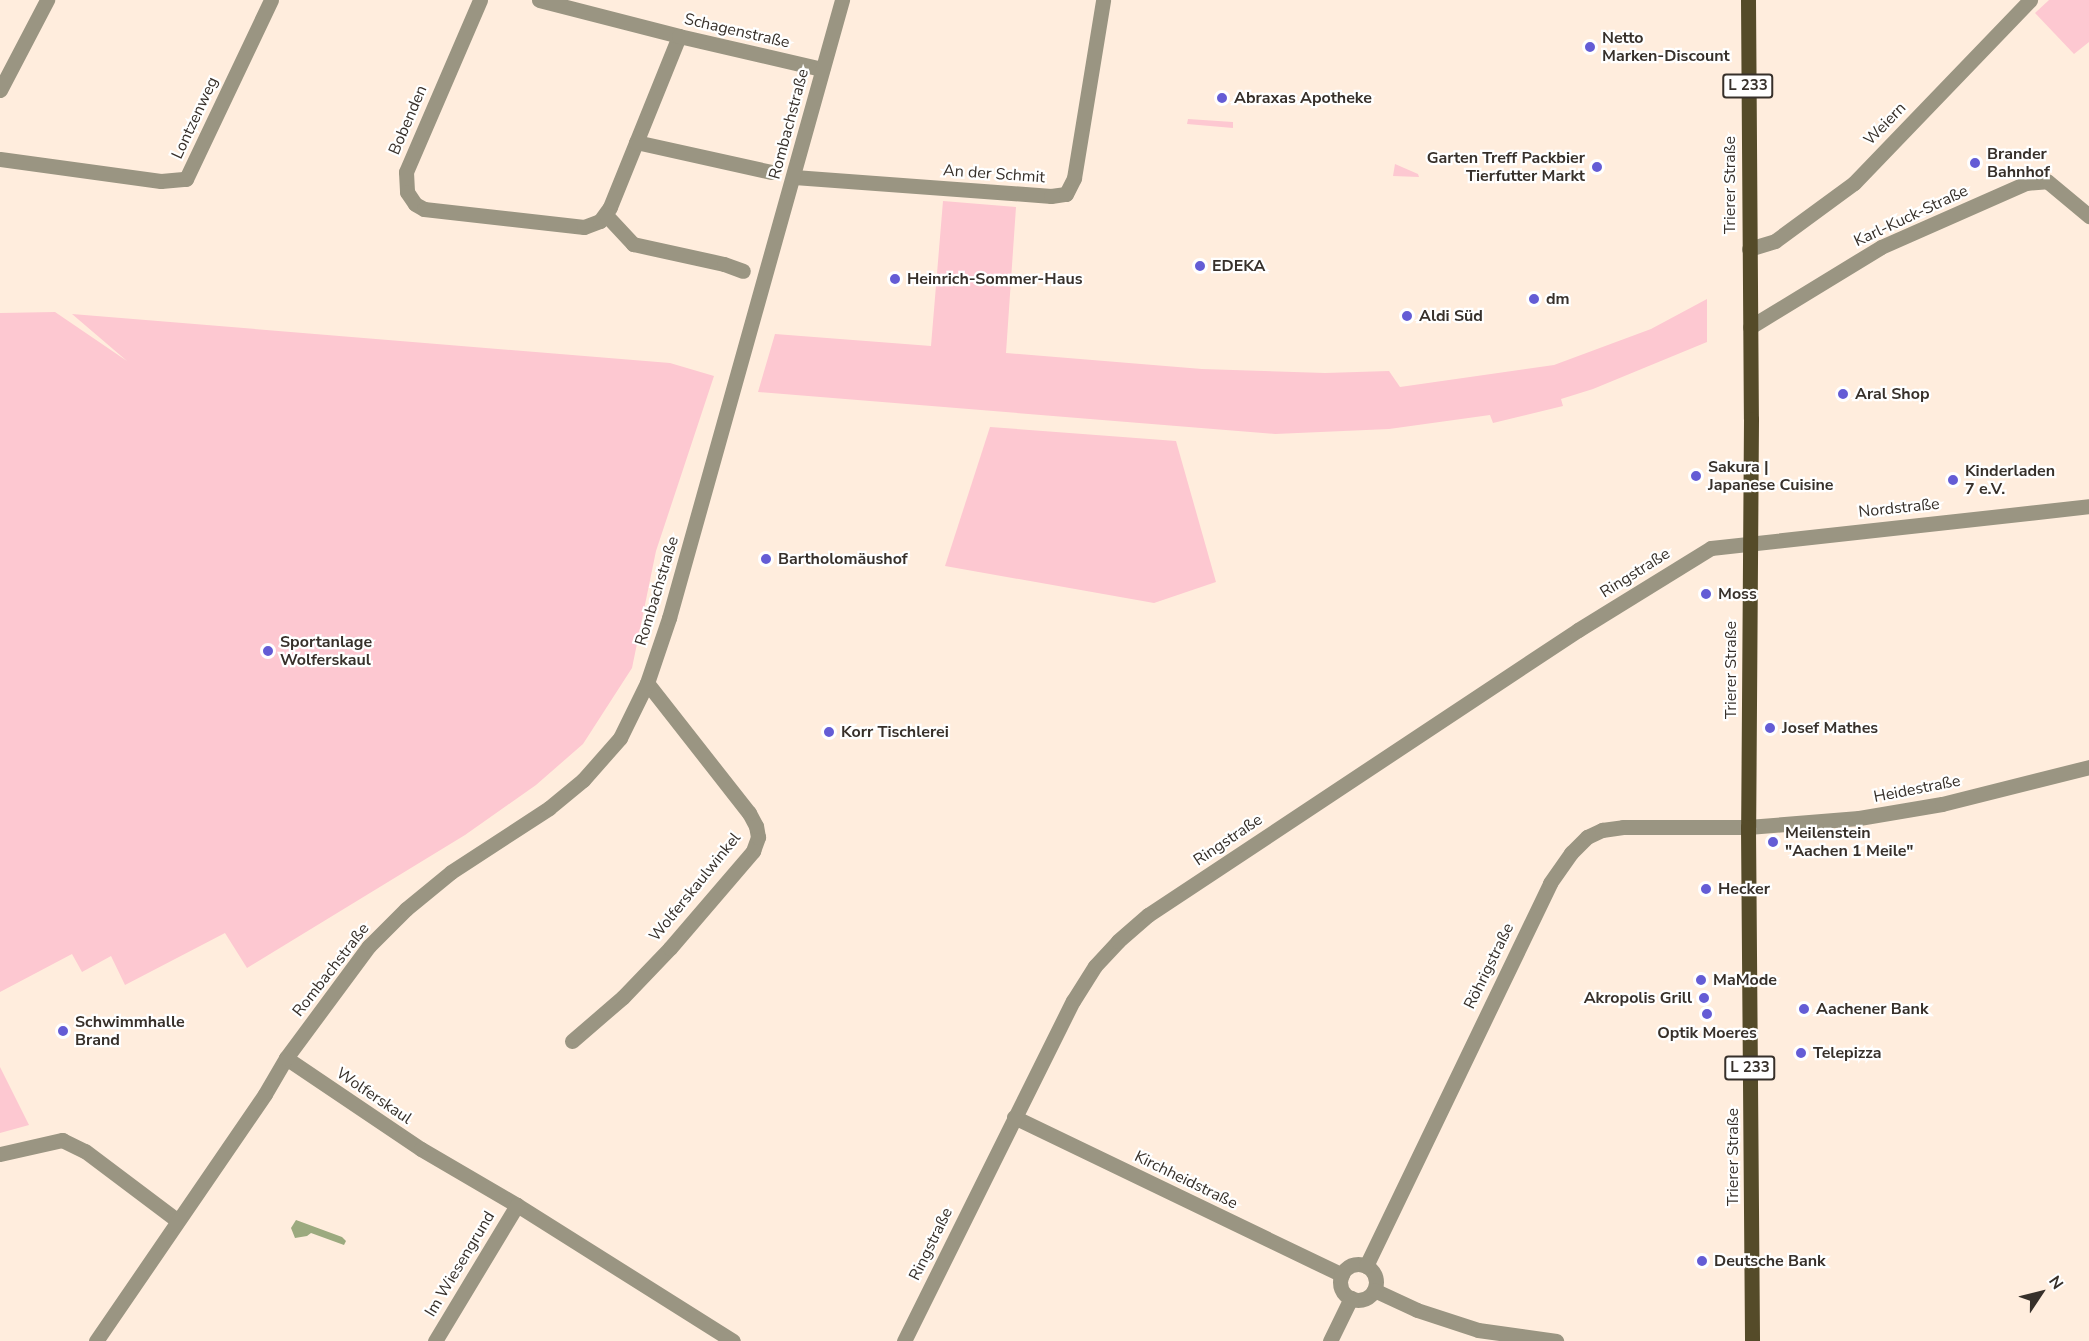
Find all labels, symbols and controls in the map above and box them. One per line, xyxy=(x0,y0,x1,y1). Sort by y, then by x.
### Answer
street label: Schagenstraße xyxy=(682,10,792,52)
place label: Netto Marken-Discount xyxy=(1602,28,1730,66)
marker: Netto Marken-Discount xyxy=(1583,40,1597,54)
street label: Rombachstraße xyxy=(765,67,813,181)
street label: Lontzenweg xyxy=(168,74,222,162)
road number: L 233 xyxy=(1721,74,1775,98)
street label: Bobenden xyxy=(385,82,431,158)
place label: Abraxas Apotheke xyxy=(1234,88,1372,108)
marker: Abraxas Apotheke xyxy=(1215,91,1229,105)
street label: Weiern xyxy=(1860,99,1910,149)
street label: Trierer Straße xyxy=(1720,136,1740,234)
place label: Brander Bahnhof xyxy=(1987,144,2050,182)
place label: Garten Treff Packbier Tierfutter Markt xyxy=(1427,148,1585,186)
marker: Brander Bahnhof xyxy=(1968,156,1982,170)
marker: Garten Treff Packbier Tierfutter Markt xyxy=(1590,160,1604,174)
street label: An der Schmit xyxy=(943,161,1045,187)
street label: Karl-Kuck-Straße xyxy=(1851,181,1971,251)
place label: EDEKA xyxy=(1212,256,1265,276)
marker: EDEKA xyxy=(1193,259,1207,273)
place label: Heinrich-Sommer-Haus xyxy=(907,269,1083,289)
marker: Heinrich-Sommer-Haus xyxy=(888,272,902,286)
place label: dm xyxy=(1546,289,1570,309)
marker: dm xyxy=(1527,292,1541,306)
place label: Aldi Süd xyxy=(1419,306,1483,326)
marker: Aldi Süd xyxy=(1400,309,1414,323)
place label: Aral Shop xyxy=(1855,384,1930,404)
marker: Aral Shop xyxy=(1836,387,1850,401)
place label: Sakura | Japanese Cuisine xyxy=(1708,457,1834,495)
place label: Kinderladen 7 e.V. xyxy=(1965,461,2055,499)
marker: Sakura | Japanese Cuisine xyxy=(1689,469,1703,483)
marker: Kinderladen 7 e.V. xyxy=(1946,473,1960,487)
street label: Nordstraße xyxy=(1858,494,1940,522)
street label: Rombachstraße xyxy=(631,534,683,648)
street label: Ringstraße xyxy=(1597,544,1673,602)
place label: Bartholomäushof xyxy=(778,549,908,569)
marker: Bartholomäushof xyxy=(759,552,773,566)
place label: Moss xyxy=(1718,584,1757,604)
marker: Moss xyxy=(1699,587,1713,601)
street label: Trierer Straße xyxy=(1721,621,1741,719)
place label: Sportanlage Wolferskaul xyxy=(280,632,372,670)
marker: Sportanlage Wolferskaul xyxy=(261,644,275,658)
place label: Josef Mathes xyxy=(1782,718,1878,738)
marker: Josef Mathes xyxy=(1763,721,1777,735)
place label: Korr Tischlerei xyxy=(841,722,949,742)
marker: Korr Tischlerei xyxy=(822,725,836,739)
street label: Heidestraße xyxy=(1872,771,1962,807)
street label: Ringstraße xyxy=(1190,810,1266,870)
place label: Meilenstein "Aachen 1 Meile" xyxy=(1785,823,1913,861)
street label: Wolferskaulwinkel xyxy=(645,829,745,945)
marker: Meilenstein "Aachen 1 Meile" xyxy=(1766,835,1780,849)
place label: Hecker xyxy=(1718,879,1770,899)
marker: Hecker xyxy=(1699,882,1713,896)
street label: Rombachstraße xyxy=(289,920,373,1020)
street label: Röhrigstraße xyxy=(1460,920,1518,1012)
place label: MaMode xyxy=(1713,970,1777,990)
marker: MaMode xyxy=(1694,973,1708,987)
place label: Akropolis Grill xyxy=(1584,988,1692,1008)
marker: Akropolis Grill xyxy=(1697,991,1711,1005)
place label: Aachener Bank xyxy=(1816,999,1929,1019)
marker: Aachener Bank xyxy=(1797,1002,1811,1016)
marker: Optik Moeres xyxy=(1700,1007,1714,1021)
place label: Schwimmhalle Brand xyxy=(75,1012,185,1050)
place label: Optik Moeres xyxy=(1657,1023,1757,1043)
marker: Schwimmhalle Brand xyxy=(56,1024,70,1038)
place label: Telepizza xyxy=(1813,1043,1882,1063)
marker: Telepizza xyxy=(1794,1046,1808,1060)
road number: L 233 xyxy=(1723,1056,1777,1080)
street label: Wolferskaul xyxy=(332,1064,416,1128)
street label: Trierer Straße xyxy=(1723,1108,1743,1206)
street label: Kirchheidstraße xyxy=(1131,1147,1241,1213)
street label: Ringstraße xyxy=(905,1204,957,1284)
street label: Im Wiesengrund xyxy=(421,1208,499,1320)
place label: Deutsche Bank xyxy=(1714,1251,1826,1271)
marker: Deutsche Bank xyxy=(1695,1254,1709,1268)
north arrow xyxy=(2011,1263,2071,1323)
text: N xyxy=(2043,1271,2068,1294)

